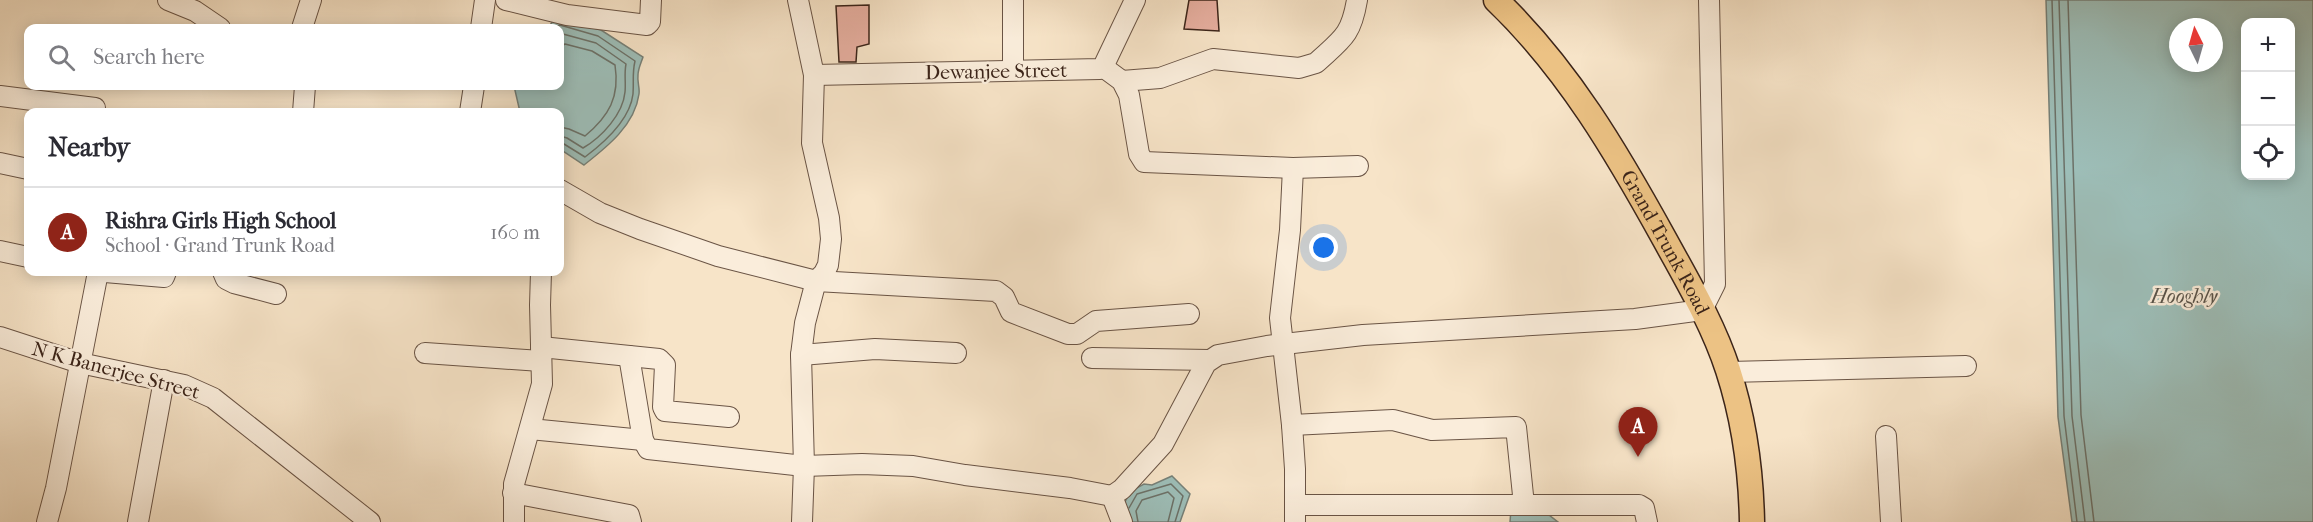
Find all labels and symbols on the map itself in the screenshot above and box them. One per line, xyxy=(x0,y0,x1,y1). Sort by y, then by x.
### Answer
north arrow xyxy=(2169,18,2223,72)
street label: Dewanjee Street xyxy=(925,59,1067,84)
street label: Grand Trunk Road xyxy=(1616,166,1715,319)
your location xyxy=(1309,233,1338,262)
water label: Hooghly xyxy=(2150,284,2219,308)
street label: N K Banerjee Street xyxy=(29,337,202,404)
pin: A xyxy=(1618,408,1658,457)

